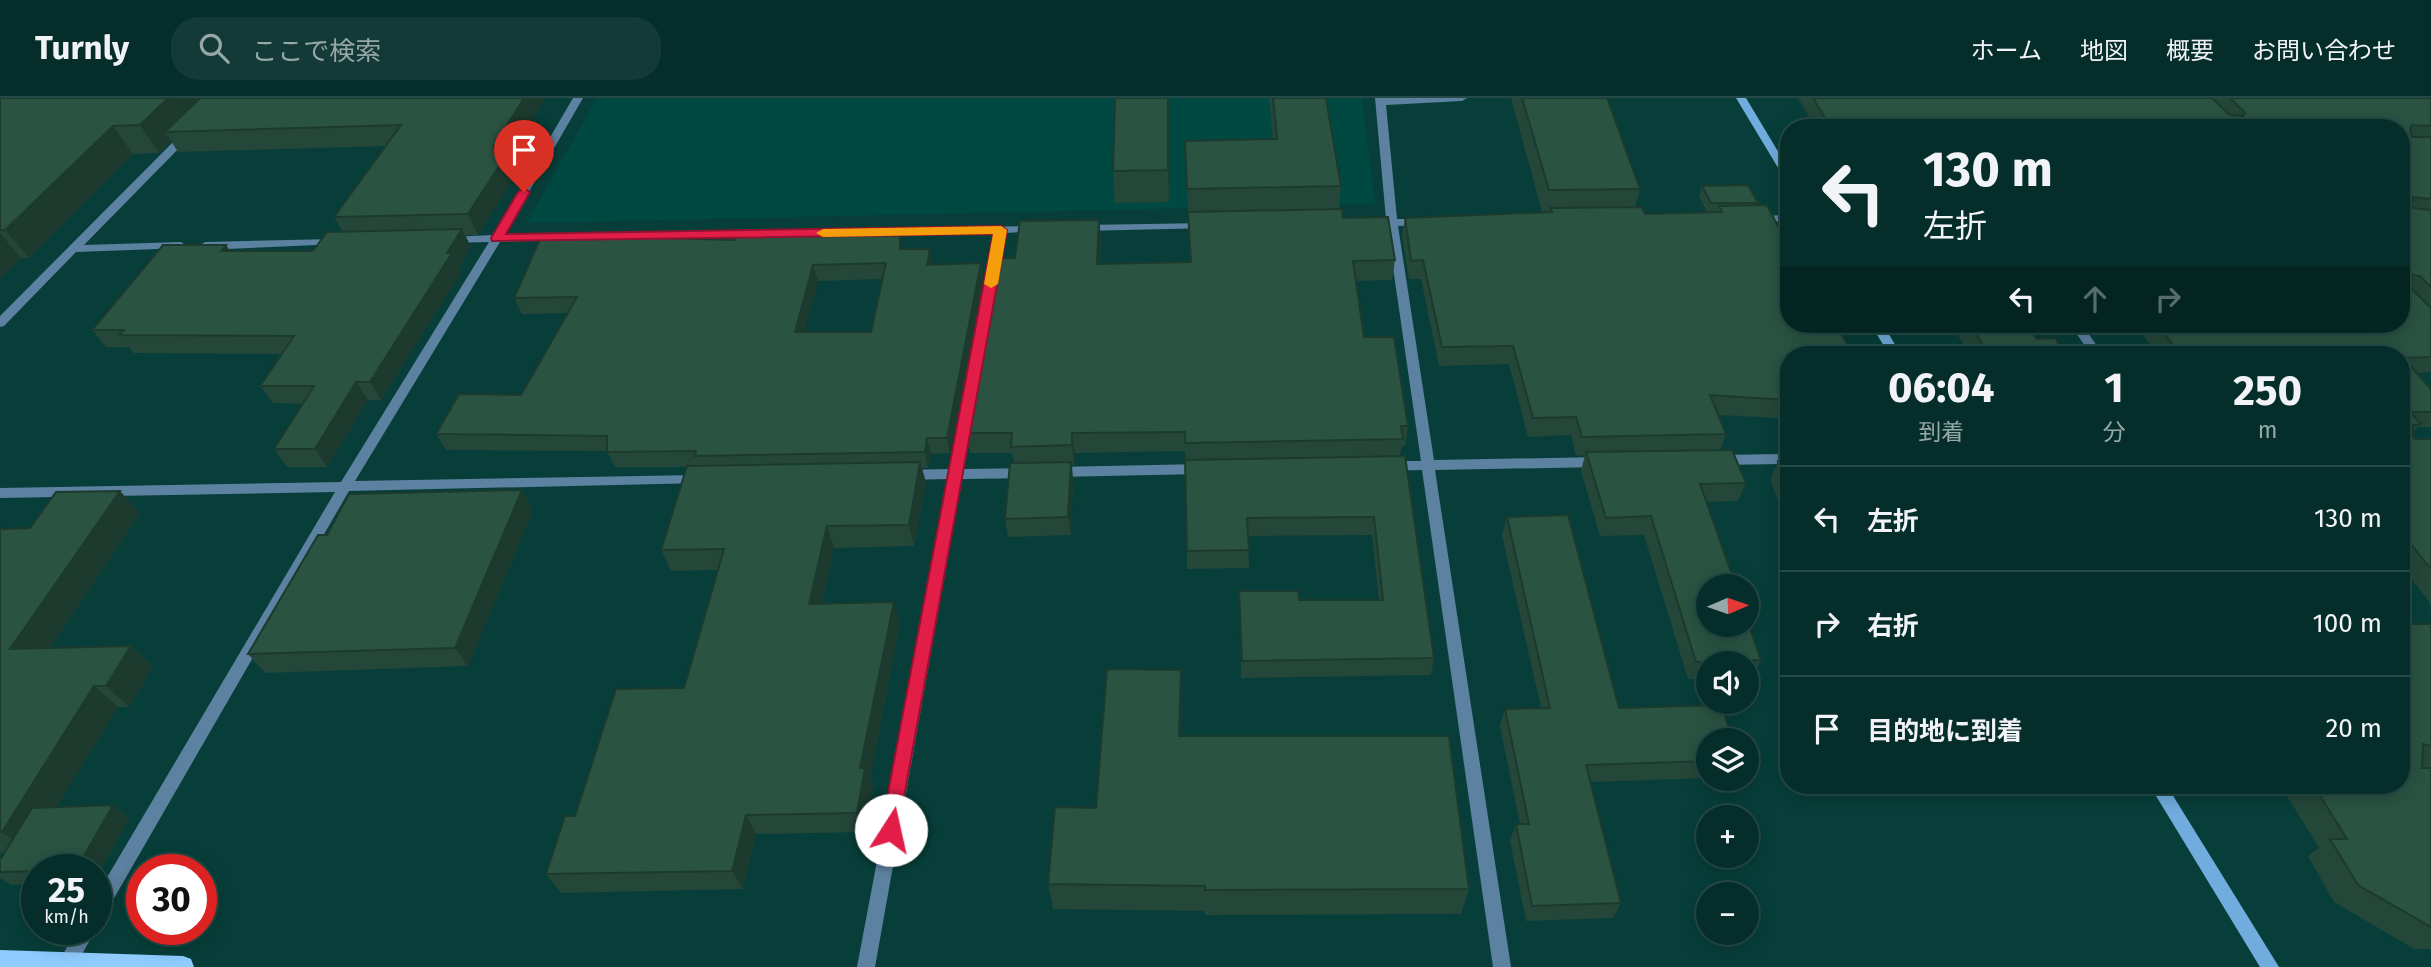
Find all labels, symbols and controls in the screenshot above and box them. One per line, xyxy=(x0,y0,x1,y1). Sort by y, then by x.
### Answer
search box xyxy=(171,17,661,80)
text: Turnly xyxy=(35,28,129,68)
icon: search xyxy=(195,29,233,67)
text: ここで検索 xyxy=(251,36,381,67)
text: ホーム xyxy=(1971,37,2042,65)
text: 地図 xyxy=(2080,37,2128,65)
text: 概要 xyxy=(2166,37,2214,65)
text: お問い合わせ xyxy=(2252,37,2396,65)
pin xyxy=(494,120,554,192)
icon: arrive xyxy=(505,131,543,169)
text: 130 m xyxy=(1923,140,2053,199)
icon: left xyxy=(1808,147,1899,238)
text: 左折 xyxy=(1923,207,1987,245)
icon: left xyxy=(2003,280,2041,318)
icon: ahead xyxy=(2076,280,2114,318)
icon: right xyxy=(2149,280,2187,318)
text: 06:04 xyxy=(1888,363,1995,413)
text: 1 xyxy=(2104,363,2124,413)
text: 250 xyxy=(2233,366,2302,416)
text: m xyxy=(2258,416,2278,444)
text: 到着 xyxy=(1918,418,1964,446)
text: 分 xyxy=(2102,418,2125,446)
icon: left xyxy=(1808,500,1846,538)
text: 130 m xyxy=(2314,503,2382,534)
text: 左折 xyxy=(1867,506,1919,537)
north arrow xyxy=(1696,574,1759,637)
map controls xyxy=(1696,574,1759,945)
icon: right xyxy=(1808,605,1846,643)
text: 100 m xyxy=(2313,608,2382,639)
text: 右折 xyxy=(1867,611,1919,642)
button: sound xyxy=(1696,651,1759,714)
icon: arrive xyxy=(1808,710,1846,748)
text: 20 m xyxy=(2325,713,2382,744)
text: 目的地に到着 xyxy=(1867,716,2023,747)
button: layers xyxy=(1696,728,1759,791)
position arrow xyxy=(854,793,928,867)
button: + xyxy=(1696,805,1759,868)
speed limit sign: 30 xyxy=(126,854,217,945)
text: 25 xyxy=(48,869,85,911)
button: − xyxy=(1696,882,1759,945)
text: km/h xyxy=(44,906,89,928)

